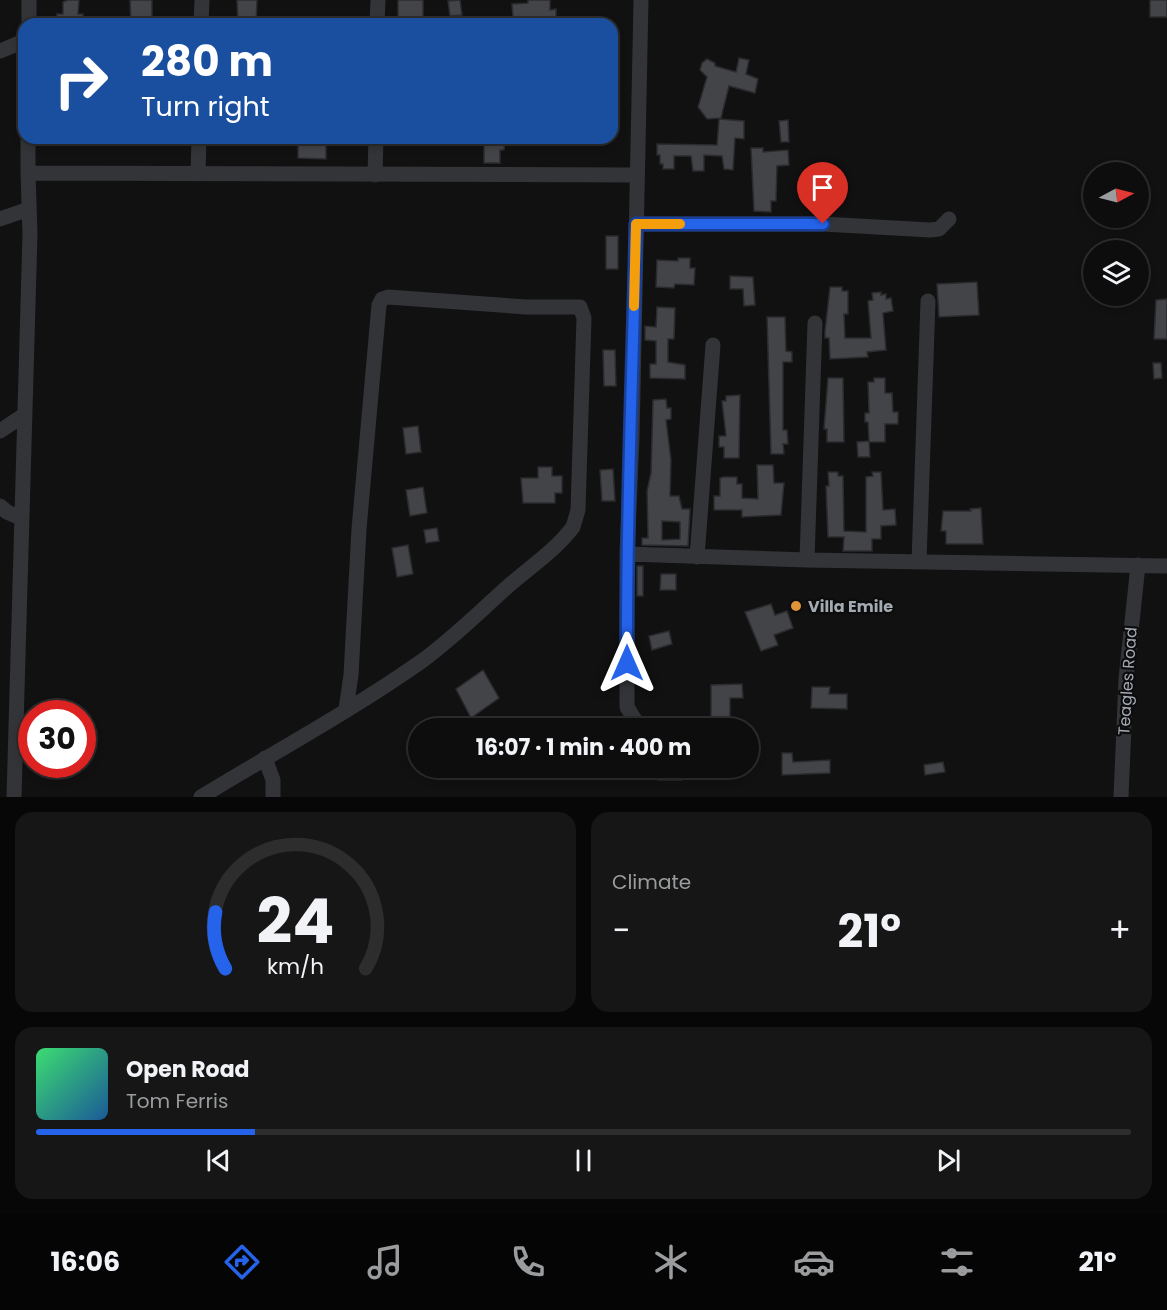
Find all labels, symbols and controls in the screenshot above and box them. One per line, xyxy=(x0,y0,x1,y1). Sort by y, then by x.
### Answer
text: 280 m xyxy=(141,32,273,91)
icon: right xyxy=(42,42,120,120)
text: Turn right xyxy=(141,88,270,125)
pin xyxy=(797,162,848,224)
north arrow xyxy=(1083,162,1149,228)
map controls xyxy=(1083,162,1149,306)
icon: arrive xyxy=(806,171,839,204)
button: layers xyxy=(1083,240,1149,306)
place label: Villa Emile xyxy=(808,595,893,618)
marker: Villa Emile xyxy=(789,599,803,613)
street label: Teagles Road xyxy=(1112,626,1143,736)
position arrow xyxy=(595,631,659,695)
speed limit sign: 30 xyxy=(18,700,96,778)
text: 16:07 · 1 min · 400 m xyxy=(476,732,691,763)
text: Climate xyxy=(612,868,691,896)
text: 24 xyxy=(257,877,334,965)
text: 21° xyxy=(838,900,901,963)
text: − xyxy=(612,907,630,954)
text: + xyxy=(1108,907,1131,954)
text: km/h xyxy=(267,951,324,982)
text: Open Road xyxy=(126,1054,250,1085)
text: Tom Ferris xyxy=(126,1087,228,1115)
icon: previous xyxy=(202,1144,235,1177)
icon: pause xyxy=(567,1144,600,1177)
icon: next xyxy=(932,1144,965,1177)
icon: directions xyxy=(221,1241,263,1283)
icon: music xyxy=(364,1241,406,1283)
icon: phone xyxy=(507,1241,549,1283)
icon: climate xyxy=(650,1241,692,1283)
icon: car xyxy=(793,1241,835,1283)
icon: filters xyxy=(936,1241,978,1283)
text: 16:06 xyxy=(50,1243,120,1280)
text: 21° xyxy=(1078,1243,1116,1280)

